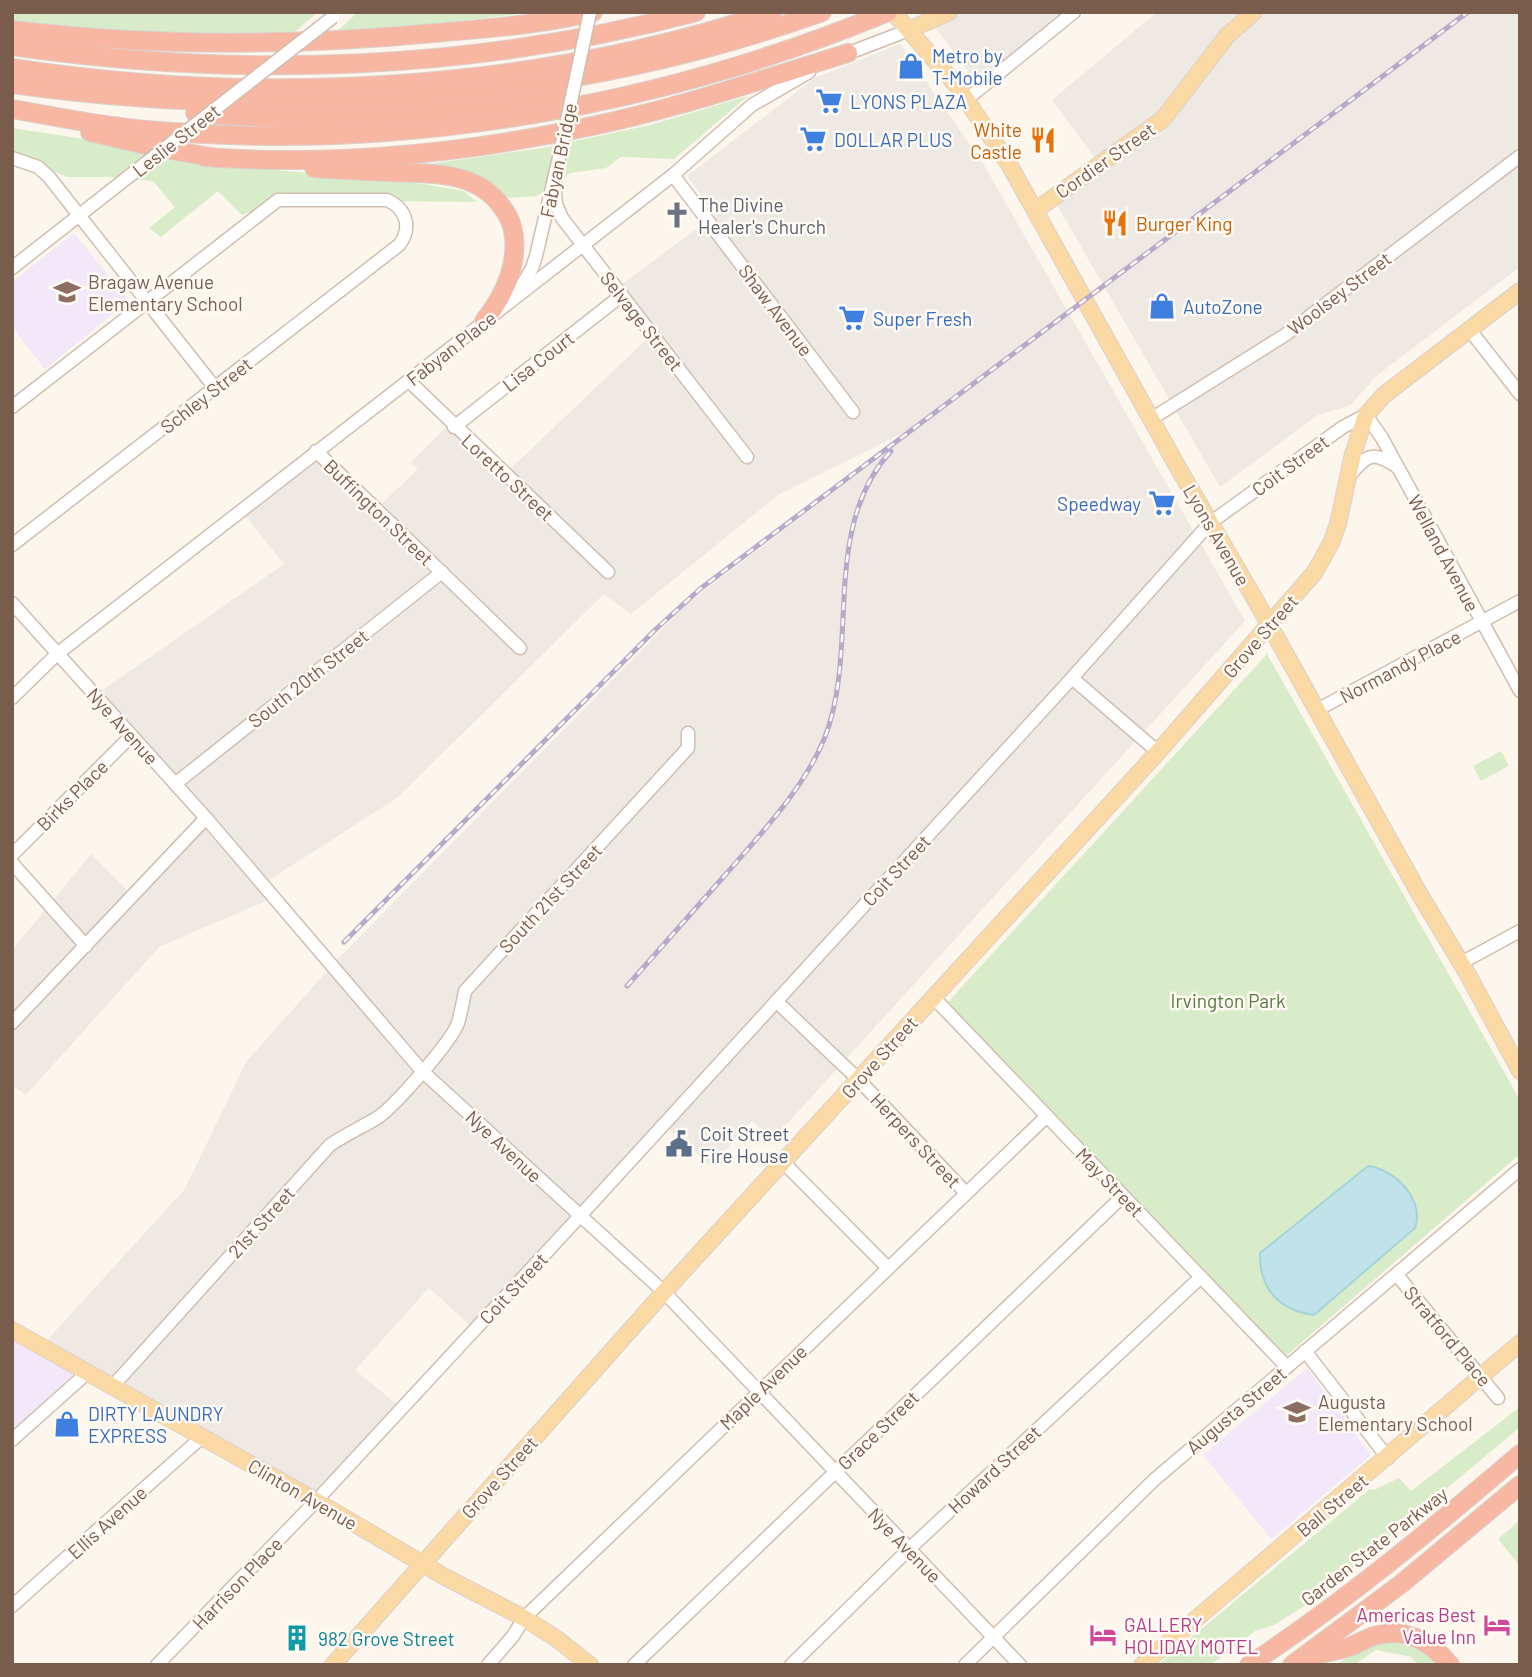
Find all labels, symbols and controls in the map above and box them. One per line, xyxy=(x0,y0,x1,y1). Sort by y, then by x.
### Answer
place label: Metro by T-Mobile xyxy=(932,44,1003,89)
shop icon: Metro by T-Mobile xyxy=(896,51,926,81)
supermarket icon: LYONS PLAZA xyxy=(814,86,844,116)
place label: LYONS PLAZA xyxy=(850,90,967,113)
street label: Leslie Street xyxy=(128,99,224,181)
street label: Fabyan Bridge xyxy=(535,101,581,219)
street label: Cordier Street xyxy=(1051,117,1159,203)
place label: White Castle xyxy=(970,118,1022,163)
supermarket icon: DOLLAR PLUS xyxy=(798,124,828,154)
restaurant icon: White Castle xyxy=(1028,125,1058,155)
place label: DOLLAR PLUS xyxy=(834,128,952,151)
place label: The Divine Healer's Church xyxy=(698,193,826,238)
church icon: The Divine Healer's Church xyxy=(662,200,692,230)
restaurant icon: Burger King xyxy=(1100,208,1130,238)
place label: Burger King xyxy=(1136,212,1232,235)
street label: Woolsey Street xyxy=(1282,246,1396,340)
street label: Shaw Avenue xyxy=(734,260,818,360)
street label: Selvage Street xyxy=(596,267,688,375)
place label: Bragaw Avenue Elementary School xyxy=(88,270,243,315)
school or university icon: Bragaw Avenue Elementary School xyxy=(52,277,82,307)
shop icon: AutoZone xyxy=(1147,291,1177,321)
place label: AutoZone xyxy=(1183,295,1263,318)
supermarket icon: Super Fresh xyxy=(837,303,867,333)
street label: Fabyan Place xyxy=(401,306,501,390)
place label: Super Fresh xyxy=(873,307,972,330)
street label: Lisa Court xyxy=(498,326,578,396)
street label: Schley Street xyxy=(156,352,256,438)
street label: Loretto Street xyxy=(457,429,559,525)
street label: Coit Street xyxy=(1247,429,1333,501)
street label: Buffington Street xyxy=(320,454,438,570)
street label: Lyons Avenue xyxy=(1179,480,1255,590)
supermarket icon: Speedway xyxy=(1147,488,1177,518)
street label: Welland Avenue xyxy=(1404,491,1484,615)
place label: Speedway xyxy=(1057,492,1141,515)
street label: Grove Street xyxy=(1218,590,1302,682)
street label: South 20th Street xyxy=(243,624,373,732)
street label: Normandy Place xyxy=(1336,624,1464,708)
street label: Nye Avenue xyxy=(82,683,164,769)
street label: Birks Place xyxy=(32,755,112,835)
street label: Coit Street xyxy=(857,829,935,911)
street label: South 21st Street xyxy=(494,839,606,957)
park label: Irvington Park xyxy=(1170,989,1286,1012)
street label: Grove Street xyxy=(836,1011,922,1103)
street label: Herpers Street xyxy=(866,1088,966,1192)
street label: Nye Avenue xyxy=(461,1105,547,1187)
place label: Coit Street Fire House xyxy=(700,1122,789,1167)
public building icon: Coit Street Fire House xyxy=(664,1129,694,1159)
street label: May Street xyxy=(1071,1143,1149,1221)
street label: 21st Street xyxy=(223,1182,299,1262)
street label: Coit Street xyxy=(474,1247,552,1329)
street label: Stratford Place xyxy=(1399,1281,1497,1391)
street label: Maple Avenue xyxy=(715,1340,811,1434)
street label: Augusta Street xyxy=(1181,1362,1291,1458)
street label: Grace Street xyxy=(833,1386,923,1474)
place label: Augusta Elementary School xyxy=(1318,1390,1473,1435)
school or university icon: Augusta Elementary School xyxy=(1282,1397,1312,1427)
place label: DIRTY LAUNDRY EXPRESS xyxy=(88,1402,224,1447)
shop icon: DIRTY LAUNDRY EXPRESS xyxy=(52,1409,82,1439)
street label: Howard Street xyxy=(943,1420,1045,1518)
street label: Grove Street xyxy=(456,1431,542,1523)
street label: Clinton Avenue xyxy=(244,1453,362,1535)
street label: Ball Street xyxy=(1292,1469,1372,1541)
street label: Ellis Avenue xyxy=(63,1481,151,1563)
street label: Garden State Parkway xyxy=(1296,1481,1452,1610)
street label: Nye Avenue xyxy=(864,1503,946,1587)
street label: Harrison Place xyxy=(187,1532,287,1634)
place label: Americas Best Value Inn xyxy=(1357,1603,1476,1648)
hotel icon: Americas Best Value Inn xyxy=(1482,1610,1512,1640)
place label: GALLERY HOLIDAY MOTEL xyxy=(1124,1613,1259,1658)
hotel icon: GALLERY HOLIDAY MOTEL xyxy=(1088,1620,1118,1650)
building icon: 982 Grove Street xyxy=(282,1623,312,1653)
place label: 982 Grove Street xyxy=(318,1627,455,1650)

